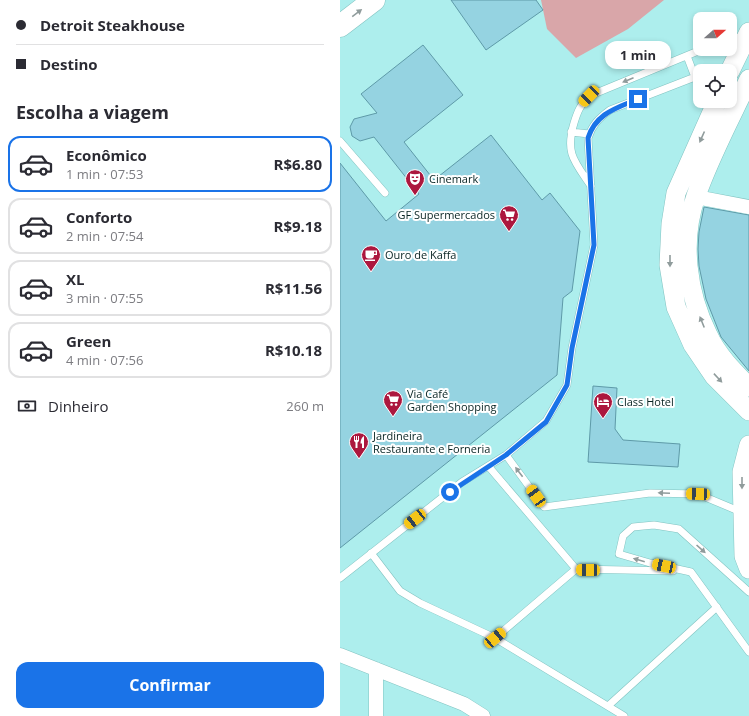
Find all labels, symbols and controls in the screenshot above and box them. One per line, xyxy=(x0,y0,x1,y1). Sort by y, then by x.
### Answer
one-way arrow xyxy=(351,9,362,17)
north arrow xyxy=(693,12,737,56)
map controls xyxy=(693,12,737,108)
text: Detroit Steakhouse xyxy=(40,15,185,35)
callout: 1 min xyxy=(605,41,671,69)
text: 1 min xyxy=(620,46,656,64)
text: Destino xyxy=(40,54,98,74)
button: locate xyxy=(693,64,737,108)
one-way arrow xyxy=(622,77,633,83)
car xyxy=(576,83,602,109)
route end xyxy=(629,90,647,108)
text: Escolha a viagem xyxy=(16,100,169,124)
one-way arrow xyxy=(699,131,705,142)
text: Econômico xyxy=(66,145,147,165)
icon: car xyxy=(18,146,54,182)
text: R$6.80 xyxy=(274,154,322,174)
text: 1 min · 07:53 xyxy=(66,165,143,183)
theatre icon: Cinemark xyxy=(404,168,426,196)
place label: Cinemark xyxy=(429,171,478,186)
supermarket icon: GF Supermercados xyxy=(498,204,520,232)
text: Conforto xyxy=(66,207,132,227)
place label: GF Supermercados xyxy=(397,207,495,222)
icon: car xyxy=(18,208,54,244)
text: R$9.18 xyxy=(274,216,322,236)
text: 2 min · 07:54 xyxy=(66,227,143,245)
cafe icon: Ouro de Kaffa xyxy=(360,244,382,272)
place label: Ouro de Kaffa xyxy=(385,247,456,262)
one-way arrow xyxy=(667,255,673,268)
text: XL xyxy=(66,269,84,289)
icon: car xyxy=(18,270,54,306)
text: R$11.56 xyxy=(265,278,322,298)
text: 3 min · 07:55 xyxy=(66,289,143,307)
one-way arrow xyxy=(699,316,705,328)
text: Green xyxy=(66,331,111,351)
icon: car xyxy=(18,332,54,368)
text: R$10.18 xyxy=(265,340,322,360)
text: 4 min · 07:56 xyxy=(66,351,143,369)
one-way arrow xyxy=(713,373,722,384)
place label: Via Café Garden Shopping xyxy=(407,386,496,414)
supermarket icon: Via Café Garden Shopping xyxy=(382,389,404,417)
hotel icon: Class Hotel xyxy=(592,391,614,419)
place label: Class Hotel xyxy=(617,394,674,409)
icon: cash xyxy=(16,395,38,417)
text: Dinheiro xyxy=(48,396,108,416)
text: 260 m xyxy=(286,397,324,415)
place label: Jardineira Restaurante e Forneria xyxy=(372,428,490,456)
restaurant icon: Jardineira Restaurante e Forneria xyxy=(348,431,370,459)
one-way arrow xyxy=(515,467,524,478)
one-way arrow xyxy=(739,477,745,490)
route start xyxy=(441,483,459,501)
car xyxy=(524,483,548,509)
car xyxy=(686,488,710,500)
one-way arrow xyxy=(657,490,670,496)
car xyxy=(402,507,428,531)
one-way arrow xyxy=(697,544,706,553)
one-way arrow xyxy=(633,557,645,563)
car xyxy=(651,558,677,574)
car xyxy=(576,564,600,576)
car xyxy=(482,626,508,650)
button: Confirmar xyxy=(16,662,324,708)

